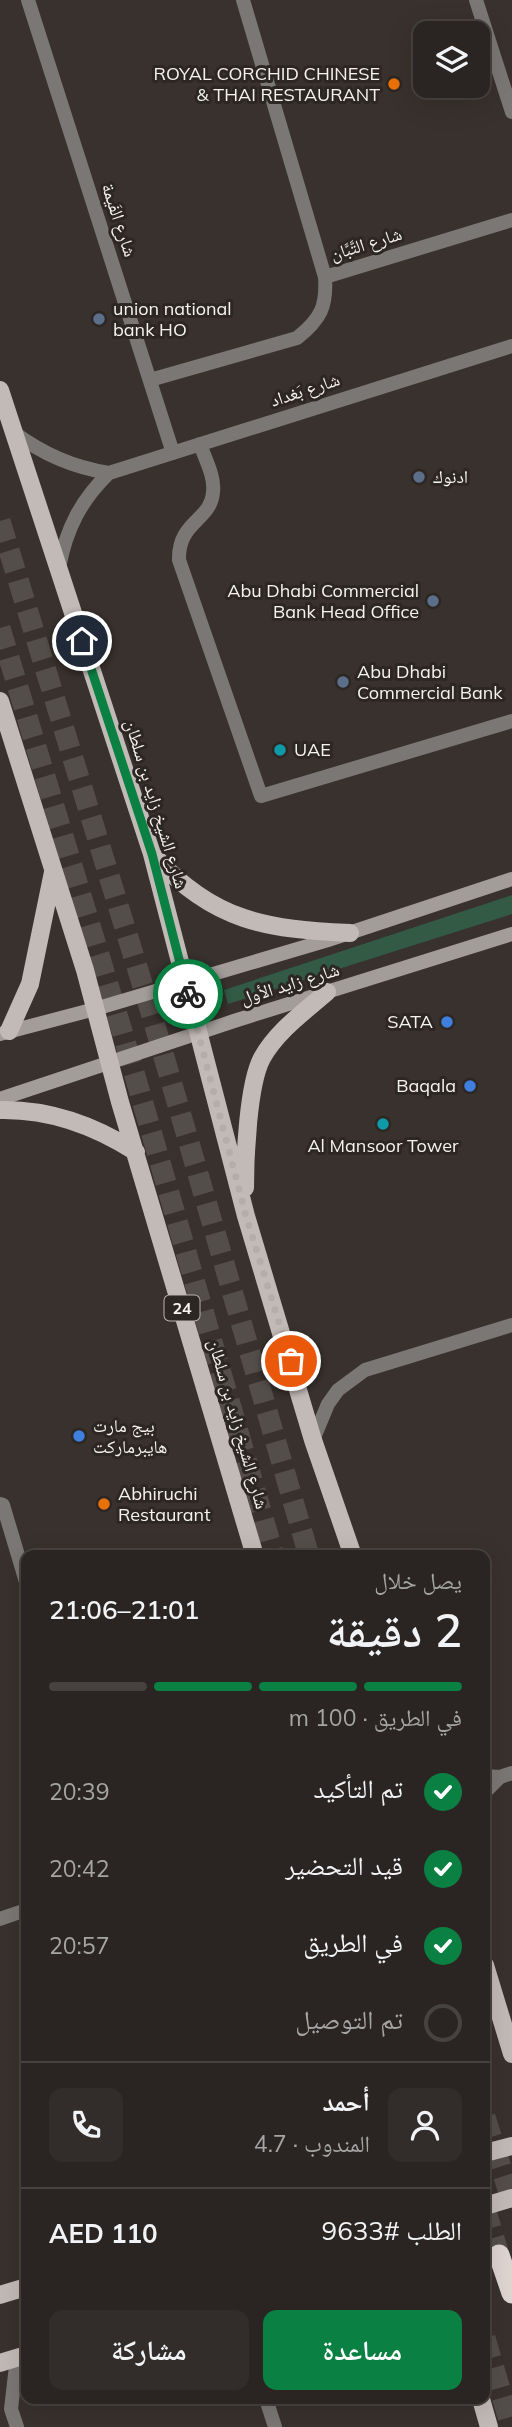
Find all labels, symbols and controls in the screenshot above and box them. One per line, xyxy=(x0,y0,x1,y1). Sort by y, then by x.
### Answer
map controls xyxy=(413,21,490,98)
button: layers xyxy=(413,21,490,98)
place label: ROYAL CORCHID CHINESE & THAI RESTAURANT xyxy=(154,62,380,106)
marker: ROYAL CORCHID CHINESE & THAI RESTAURANT xyxy=(386,76,402,92)
street label: شارع الفَيمة xyxy=(97,180,142,260)
street label: شارع التَّبَّان xyxy=(327,222,405,265)
place label: union national bank HO xyxy=(113,297,232,341)
marker: union national bank HO xyxy=(91,311,107,327)
street label: شارع بَغداد xyxy=(267,368,342,412)
place label: ادنوك xyxy=(433,465,468,488)
marker: ادنوك xyxy=(411,469,427,485)
place label: Abu Dhabi Commercial Bank Head Office xyxy=(227,579,419,623)
marker: Abu Dhabi Commercial Bank Head Office xyxy=(425,593,441,609)
pin xyxy=(52,611,112,671)
icon: home xyxy=(63,622,101,660)
place label: Abu Dhabi Commercial Bank xyxy=(357,660,503,704)
marker: Abu Dhabi Commercial Bank xyxy=(335,674,351,690)
street label: شارع الشيخ زايد بن سلطان xyxy=(119,717,193,891)
place label: UAE xyxy=(294,738,331,761)
marker: UAE xyxy=(272,742,288,758)
street label: شارع زايد الأول xyxy=(238,958,342,1009)
courier xyxy=(153,959,223,1029)
icon: bike xyxy=(169,975,207,1013)
place label: SATA xyxy=(387,1010,433,1033)
marker: SATA xyxy=(439,1014,455,1030)
place label: Baqala xyxy=(396,1074,456,1097)
marker: Baqala xyxy=(462,1078,478,1094)
marker: Al Mansoor Tower xyxy=(375,1116,391,1132)
place label: Al Mansoor Tower xyxy=(307,1134,459,1157)
road number: 24 xyxy=(164,1296,200,1320)
pin xyxy=(261,1331,321,1391)
street label: شارع الشيخ زايد بن سلطان xyxy=(202,1336,274,1512)
icon: bag xyxy=(272,1342,310,1380)
place label: بيج مارت هايبرماركت xyxy=(93,1414,167,1458)
marker: بيج مارت هايبرماركت xyxy=(71,1428,87,1444)
place label: Abhiruchi Restaurant xyxy=(118,1482,210,1526)
marker: Abhiruchi Restaurant xyxy=(96,1496,112,1512)
text: يصل خلال xyxy=(374,1566,462,1595)
text: 21:01–21:06 xyxy=(49,1593,199,1626)
text: 2 دقيقة xyxy=(327,1601,462,1659)
text: في الطريق · 100 m xyxy=(289,1703,462,1732)
text: تم التأكيد xyxy=(313,1772,403,1805)
icon: check xyxy=(424,1773,462,1811)
text: 20:39 xyxy=(49,1777,109,1806)
text: قيد التحضير xyxy=(285,1849,403,1882)
icon: check xyxy=(424,1850,462,1888)
text: 20:42 xyxy=(49,1854,109,1883)
text: في الطريق xyxy=(303,1926,403,1959)
icon: check xyxy=(424,1927,462,1965)
text: 20:57 xyxy=(49,1931,109,1960)
text: تم التوصيل xyxy=(295,2003,403,2036)
text: أحمد xyxy=(322,2085,370,2118)
button: phone xyxy=(49,2088,123,2162)
button: person xyxy=(388,2088,462,2162)
text: المندوب · 4.7 xyxy=(254,2129,370,2158)
text: الطلب #9633 xyxy=(322,2214,462,2247)
text: AED 110 xyxy=(49,2217,158,2250)
button: مشاركة xyxy=(49,2310,249,2390)
button: مساعدة xyxy=(263,2310,462,2390)

